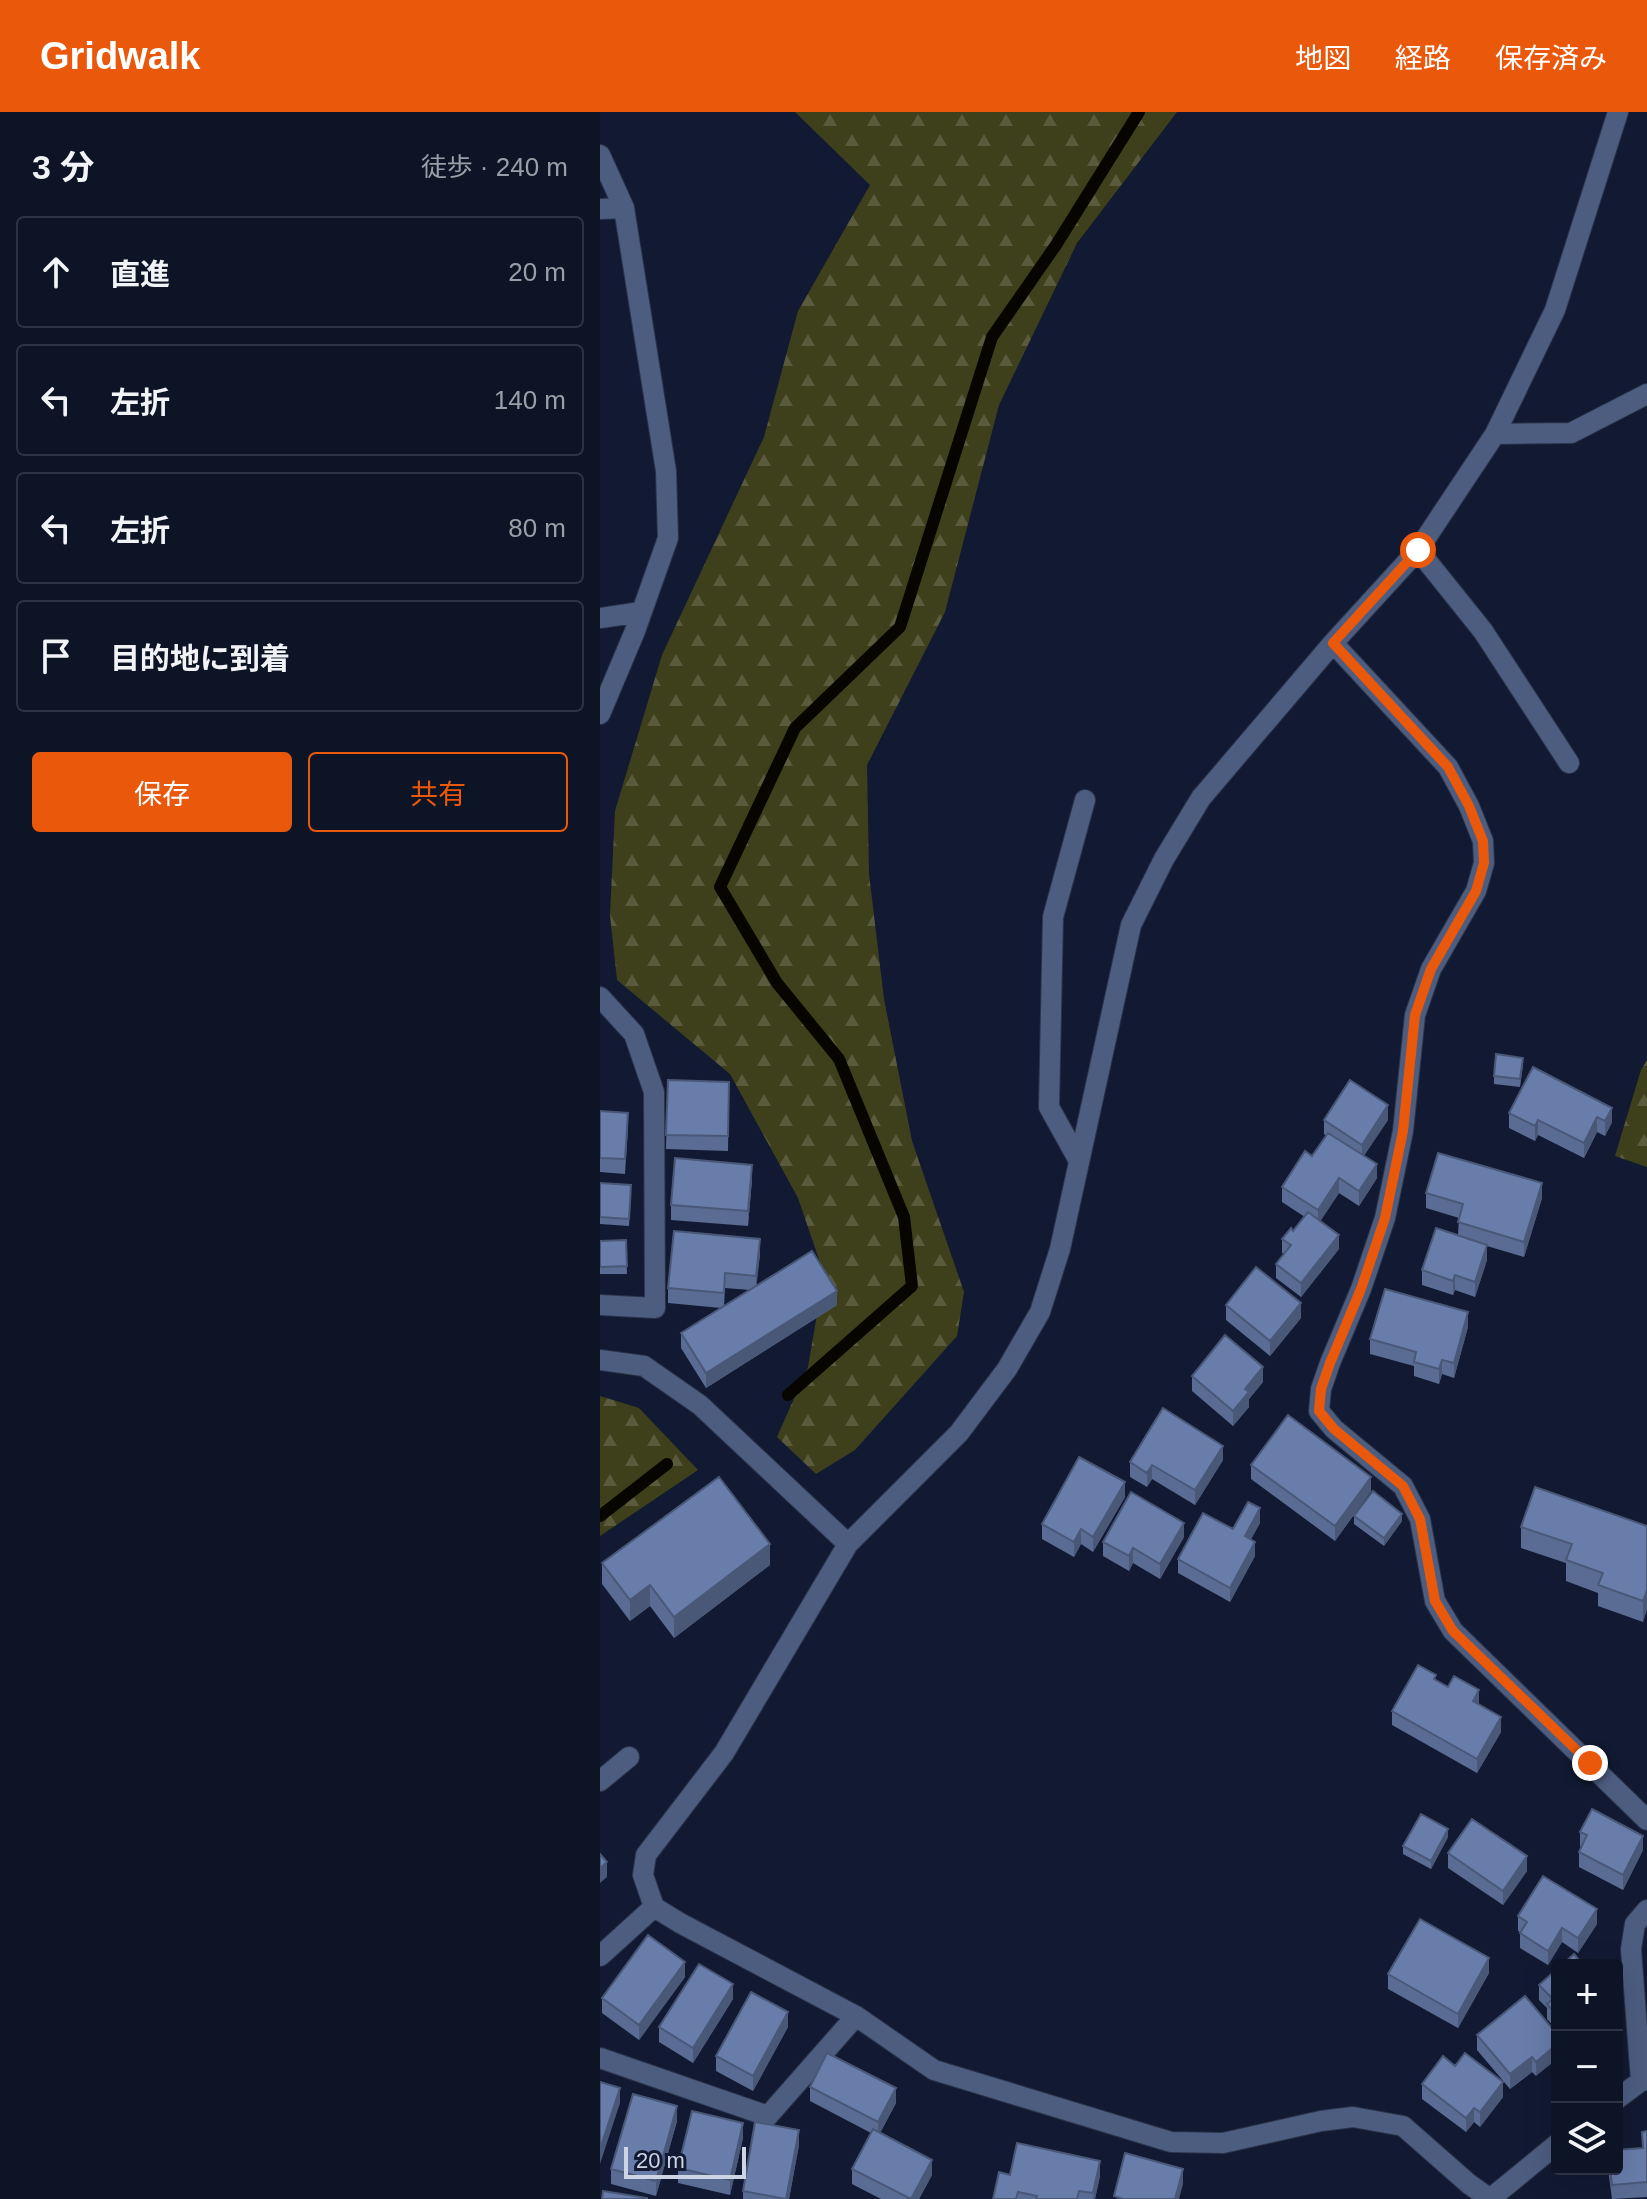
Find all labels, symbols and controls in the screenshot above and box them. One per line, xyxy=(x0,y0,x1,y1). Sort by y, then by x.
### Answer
text: Gridwalk xyxy=(40,35,201,77)
text: 地図 xyxy=(1295,43,1351,74)
text: 経路 xyxy=(1395,43,1451,74)
text: 保存済み xyxy=(1495,43,1607,74)
text: 3 分 xyxy=(32,148,94,186)
text: 徒歩 · 240 m xyxy=(421,152,568,182)
icon: ahead xyxy=(34,250,78,294)
text: 20 m xyxy=(508,257,566,287)
text: 直進 xyxy=(110,258,170,291)
icon: left xyxy=(34,378,78,422)
text: 140 m xyxy=(494,385,566,415)
text: 左折 xyxy=(110,386,170,419)
icon: left xyxy=(34,506,78,550)
text: 80 m xyxy=(508,513,566,543)
text: 左折 xyxy=(110,514,170,547)
route start xyxy=(1400,532,1436,568)
icon: arrive xyxy=(34,634,78,678)
text: 目的地に到着 xyxy=(110,642,290,675)
button: 保存 xyxy=(32,752,292,832)
button: 共有 xyxy=(308,752,568,832)
route end xyxy=(1572,1745,1608,1781)
map controls xyxy=(1551,1959,1623,2175)
button: + xyxy=(1551,1959,1623,2031)
button: − xyxy=(1551,2031,1623,2103)
button: layers xyxy=(1551,2103,1623,2175)
scale bar xyxy=(624,2143,746,2179)
text: 20 m xyxy=(636,2148,685,2173)

